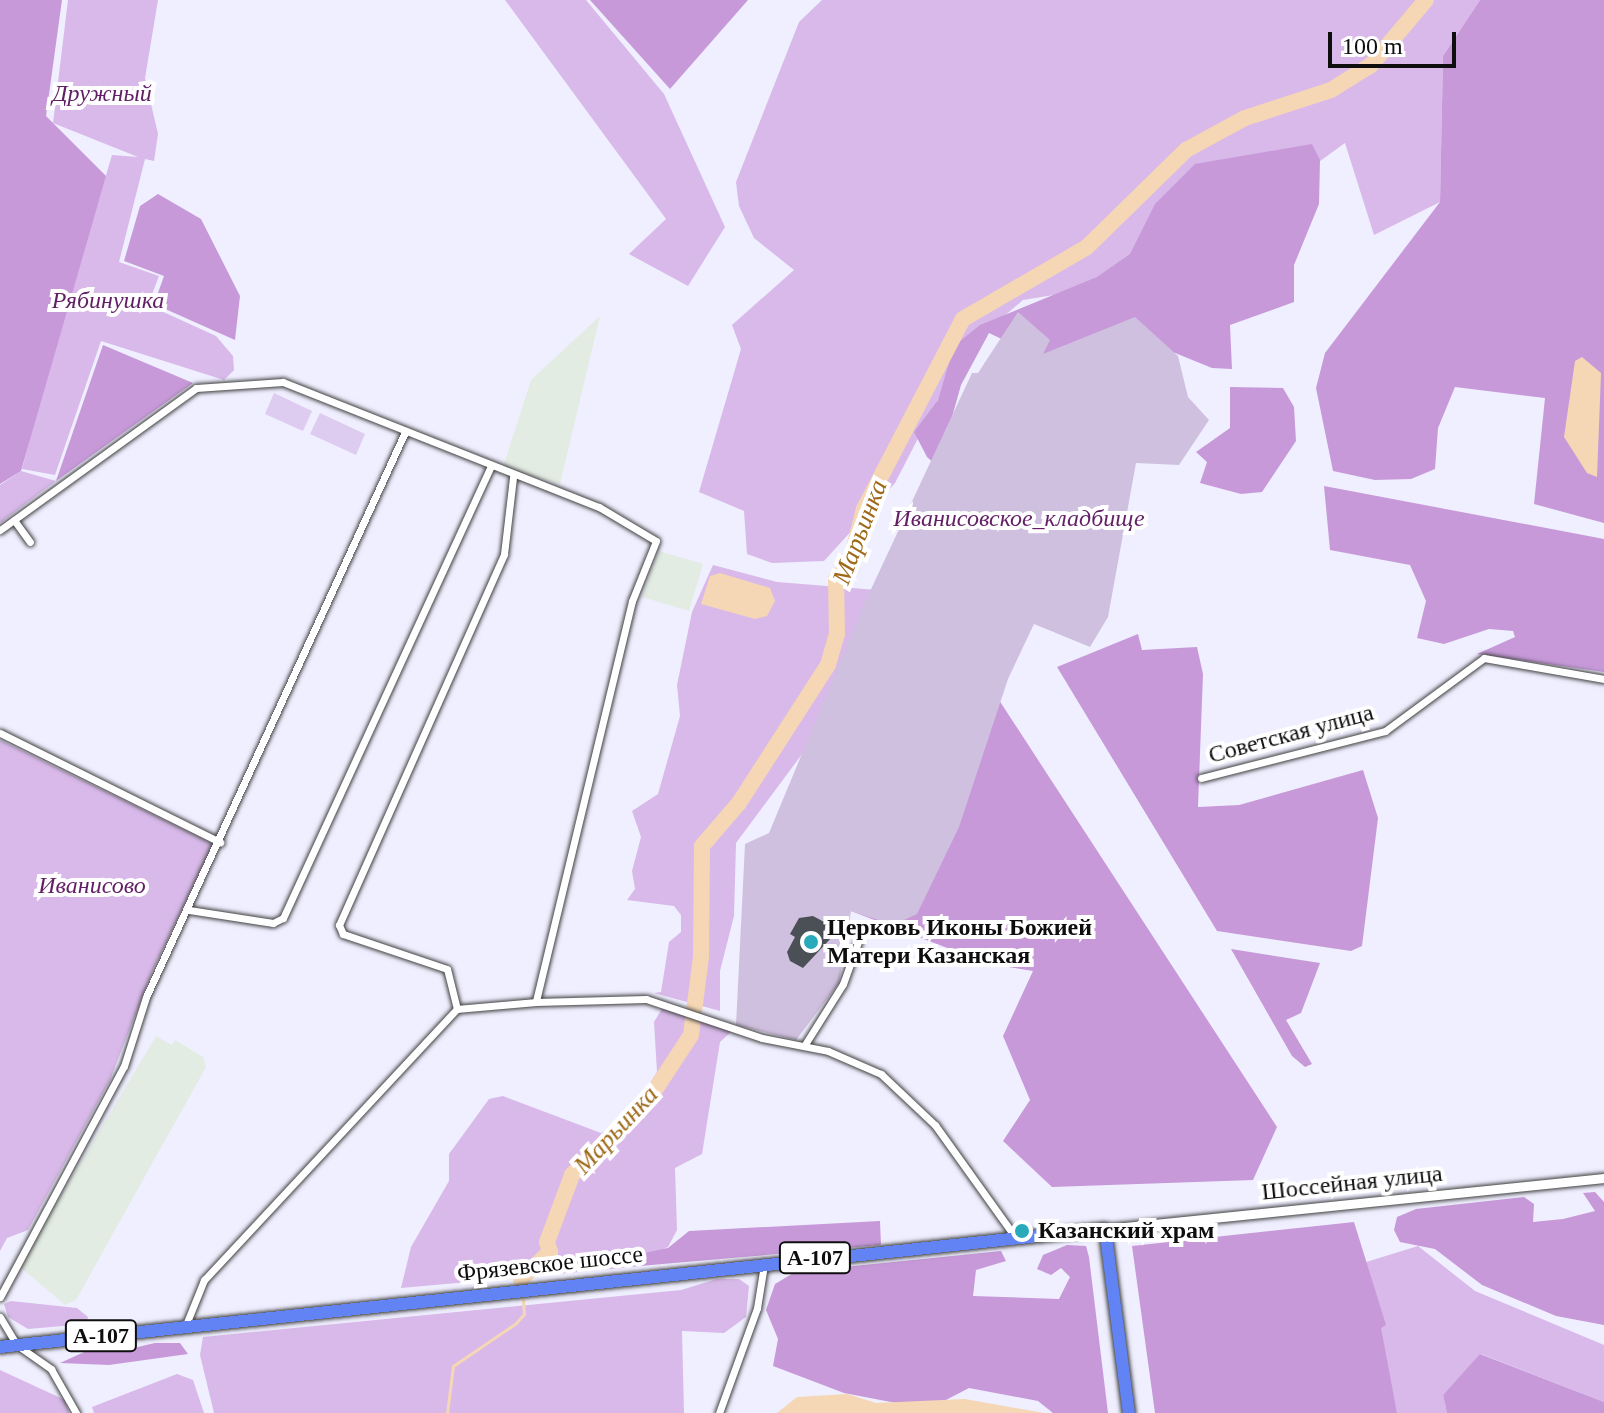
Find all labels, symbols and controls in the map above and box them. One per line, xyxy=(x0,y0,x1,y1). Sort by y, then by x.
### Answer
scale bar xyxy=(1332,16,1460,66)
text: 100 m xyxy=(1342,33,1403,59)
park label: Дружный xyxy=(52,80,152,108)
park label: Рябинушка xyxy=(52,287,164,315)
water label: Марьинка xyxy=(826,475,894,589)
park label: Иванисовское_кладбище xyxy=(893,505,1145,533)
street label: Советская улица xyxy=(1205,698,1377,770)
park label: Иванисово xyxy=(38,872,146,900)
place label: Церковь Иконы Божией Матери Казанская xyxy=(827,914,1092,970)
marker: Церковь Иконы Божией Матери Казанская xyxy=(802,933,820,951)
water label: Марьинка xyxy=(567,1079,665,1181)
street label: Шоссейная улица xyxy=(1260,1159,1444,1207)
place label: Казанский храм xyxy=(1038,1217,1214,1245)
marker: Казанский храм xyxy=(1013,1222,1031,1240)
street label: Фрязевское шоссе xyxy=(456,1240,644,1288)
road number: А-107 xyxy=(777,1240,853,1276)
road number: А-107 xyxy=(63,1318,139,1354)

